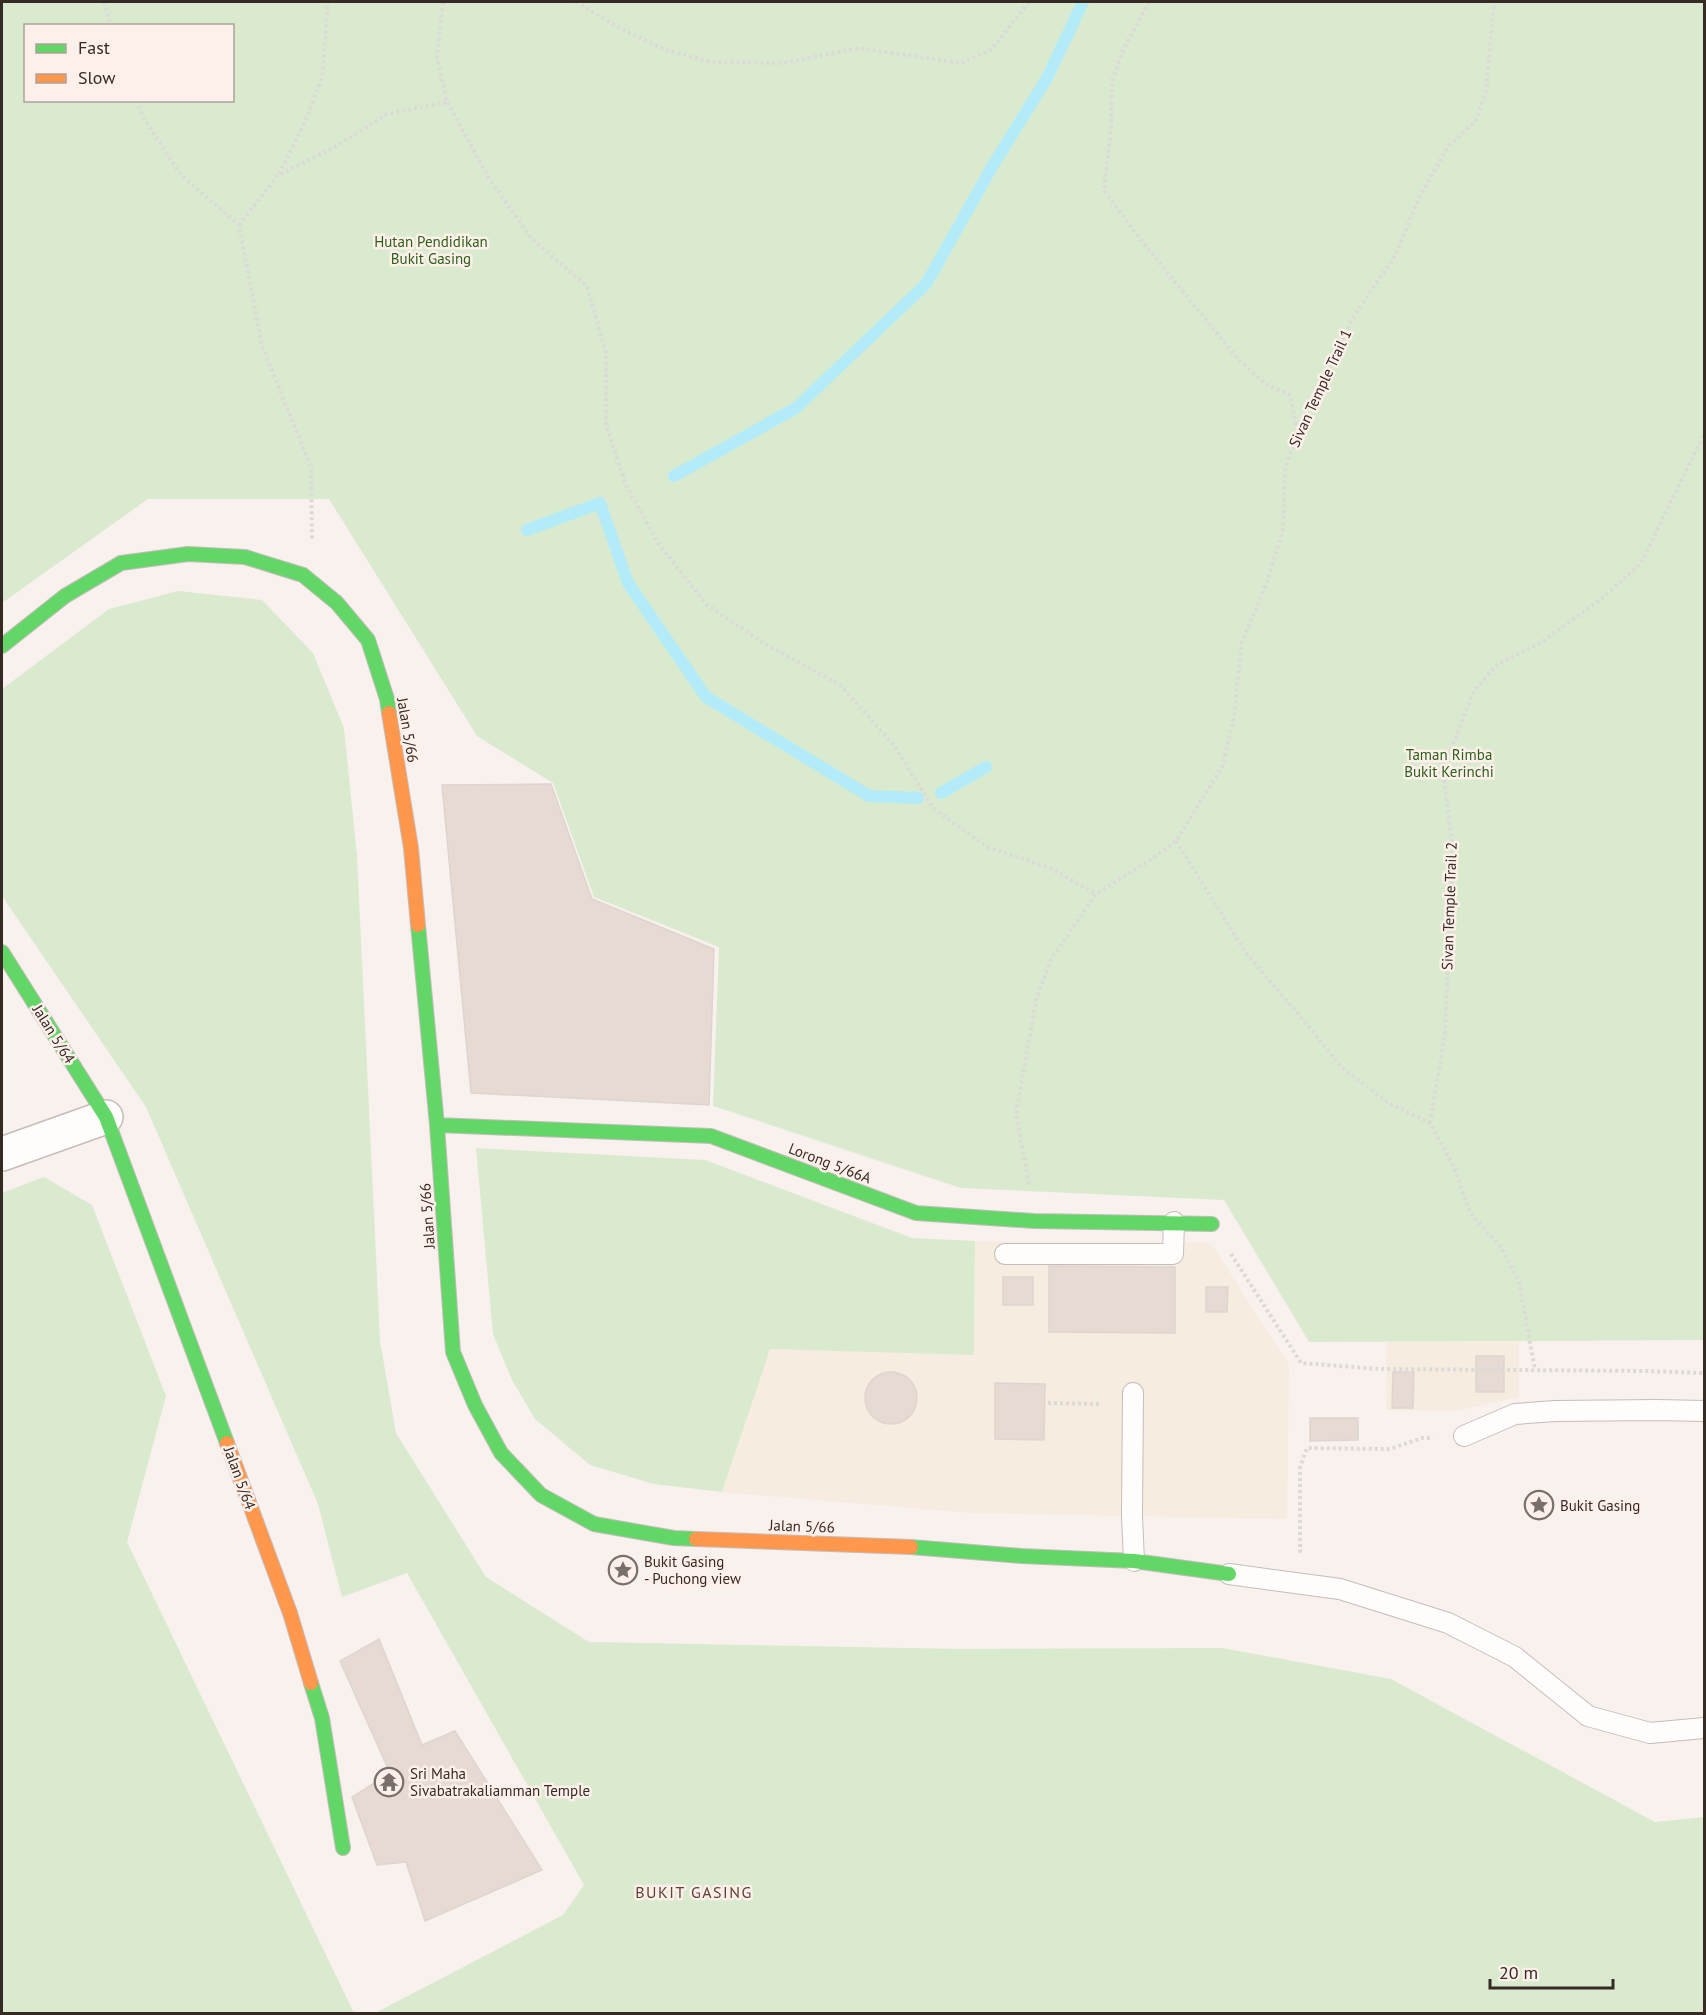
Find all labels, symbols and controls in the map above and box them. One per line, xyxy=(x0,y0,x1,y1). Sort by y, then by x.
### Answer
legend xyxy=(24,24,234,102)
text: Fast xyxy=(78,36,110,59)
text: Slow xyxy=(78,66,116,89)
park label: Hutan Pendidikan Bukit Gasing xyxy=(374,232,488,268)
street label: Sivan Temple Trail 1 xyxy=(1284,326,1356,450)
street label: Jalan 5/66 xyxy=(393,695,423,764)
park label: Taman Rimba Bukit Kerinchi xyxy=(1404,745,1494,781)
street label: Sivan Temple Trail 2 xyxy=(1437,842,1461,970)
street label: Jalan 5/64 xyxy=(28,1000,79,1067)
street label: Lorong 5/66A xyxy=(786,1139,874,1188)
street label: Jalan 5/66 xyxy=(415,1183,439,1250)
street label: Jalan 5/64 xyxy=(220,1443,260,1512)
place icon: Bukit Gasing xyxy=(1523,1489,1555,1521)
place label: Bukit Gasing xyxy=(1560,1496,1640,1515)
street label: Jalan 5/66 xyxy=(768,1515,835,1537)
place label: Bukit Gasing - Puchong view xyxy=(644,1552,741,1588)
place icon: Bukit Gasing - Puchong view xyxy=(607,1554,639,1586)
place label: Sri Maha Sivabatrakaliamman Temple xyxy=(410,1764,590,1800)
temple icon: Sri Maha Sivabatrakaliamman Temple xyxy=(373,1766,405,1798)
district label: BUKIT GASING xyxy=(635,1882,753,1902)
scale bar xyxy=(1490,1952,1613,1990)
text: 20 m xyxy=(1499,1961,1538,1984)

